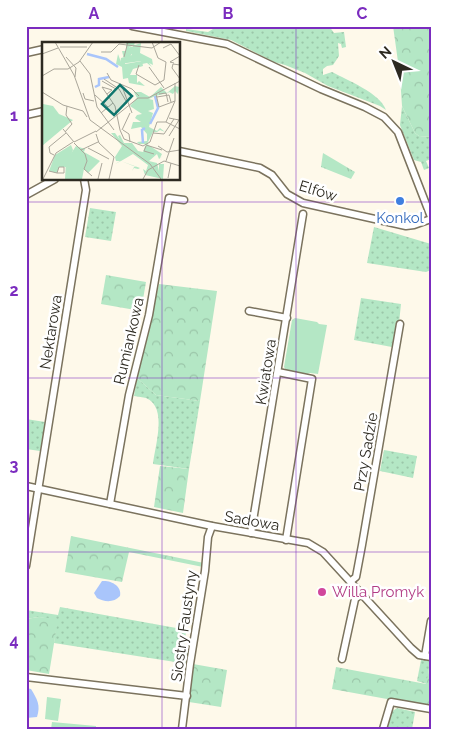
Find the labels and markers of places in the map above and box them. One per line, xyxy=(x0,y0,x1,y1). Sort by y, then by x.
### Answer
marker: Konkol xyxy=(394,195,406,207)
place label: Konkol xyxy=(376,209,425,227)
place label: Willa Promyk xyxy=(332,583,424,601)
marker: Willa Promyk xyxy=(316,586,328,598)

